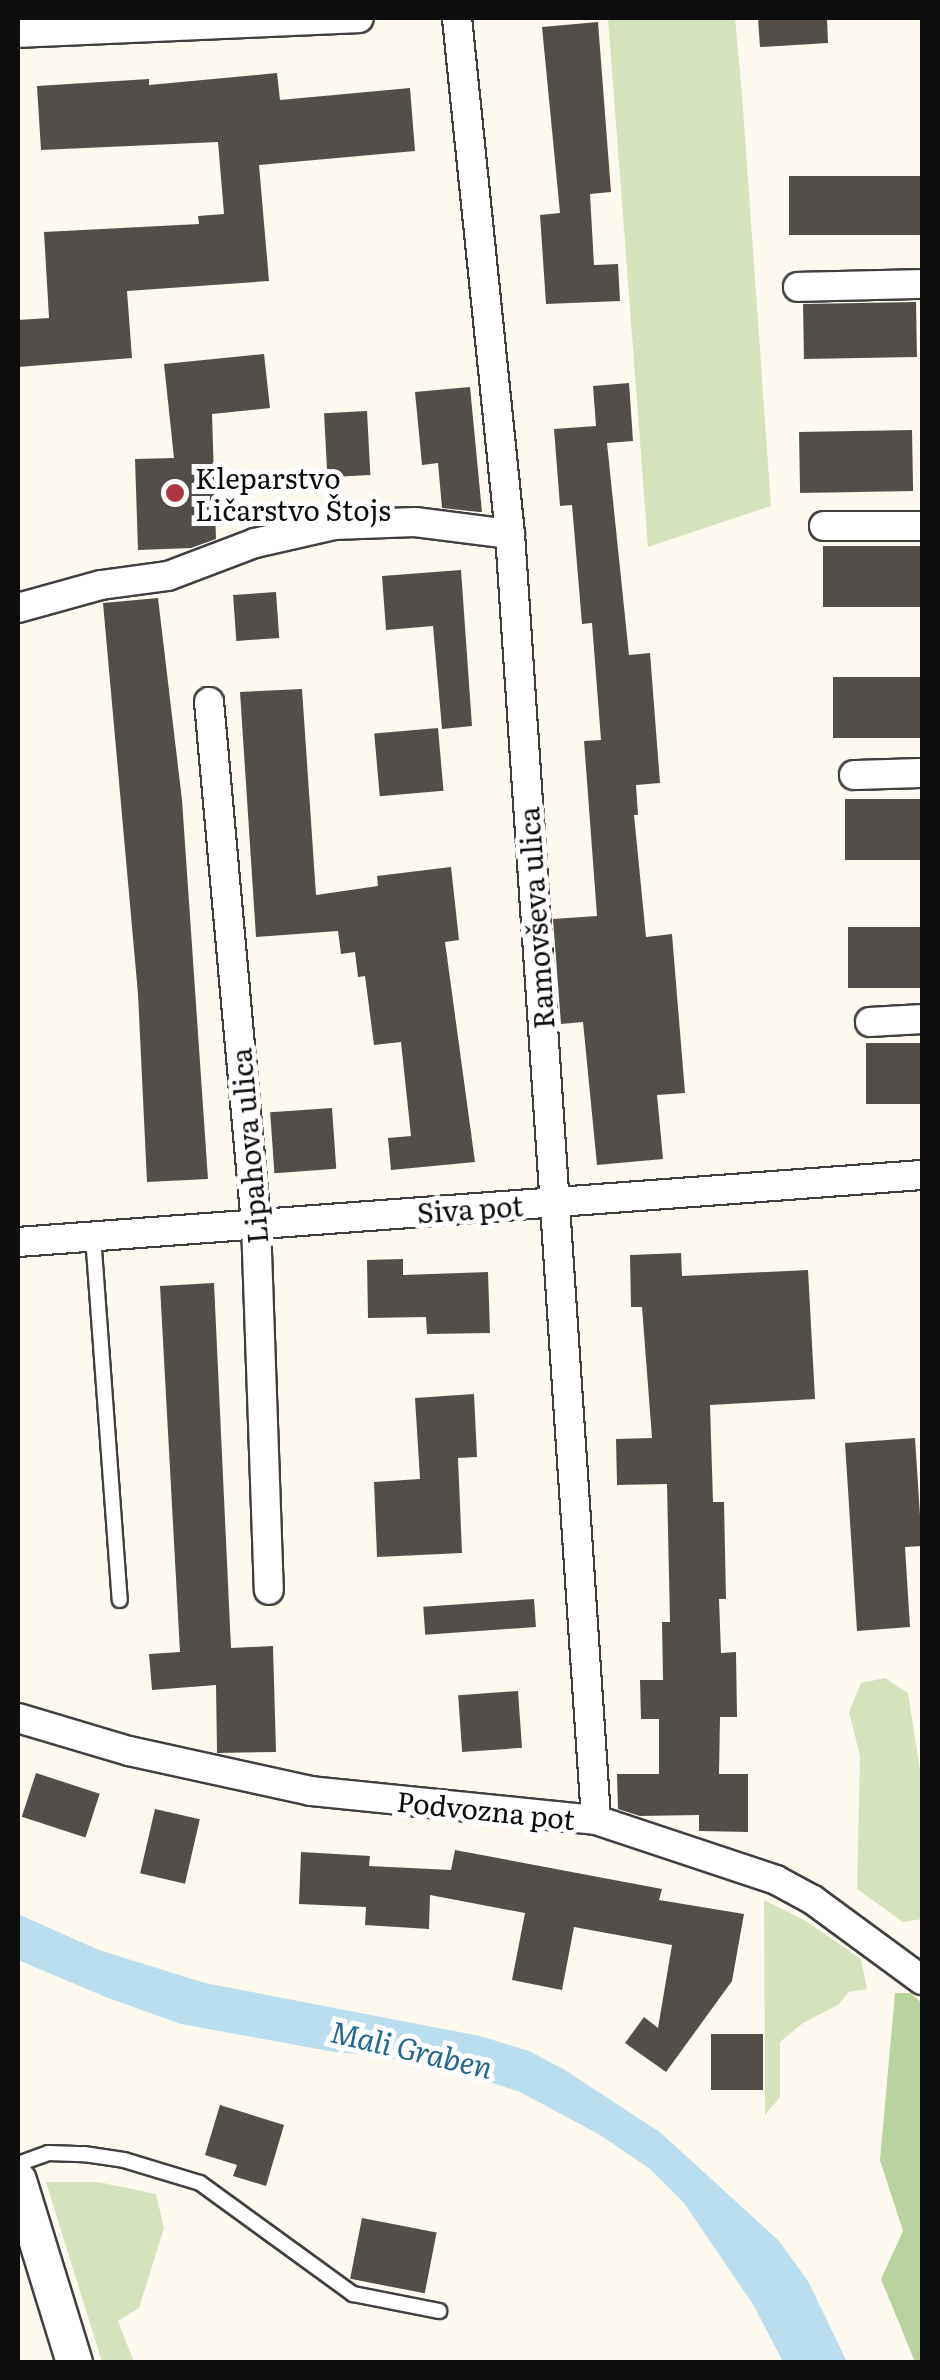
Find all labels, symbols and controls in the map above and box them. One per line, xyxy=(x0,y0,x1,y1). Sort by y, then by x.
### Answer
place label: Kleparstvo Ličarstvo Štojs xyxy=(195,460,391,526)
marker: Kleparstvo Ličarstvo Štojs xyxy=(164,482,186,504)
street label: Ramovševa ulica xyxy=(510,806,560,1030)
street label: Lipahova ulica xyxy=(223,1047,273,1245)
street label: Siva pot xyxy=(416,1188,524,1228)
street label: Podvozna pot xyxy=(395,1783,577,1835)
water label: Mali Graben xyxy=(328,2012,496,2084)

